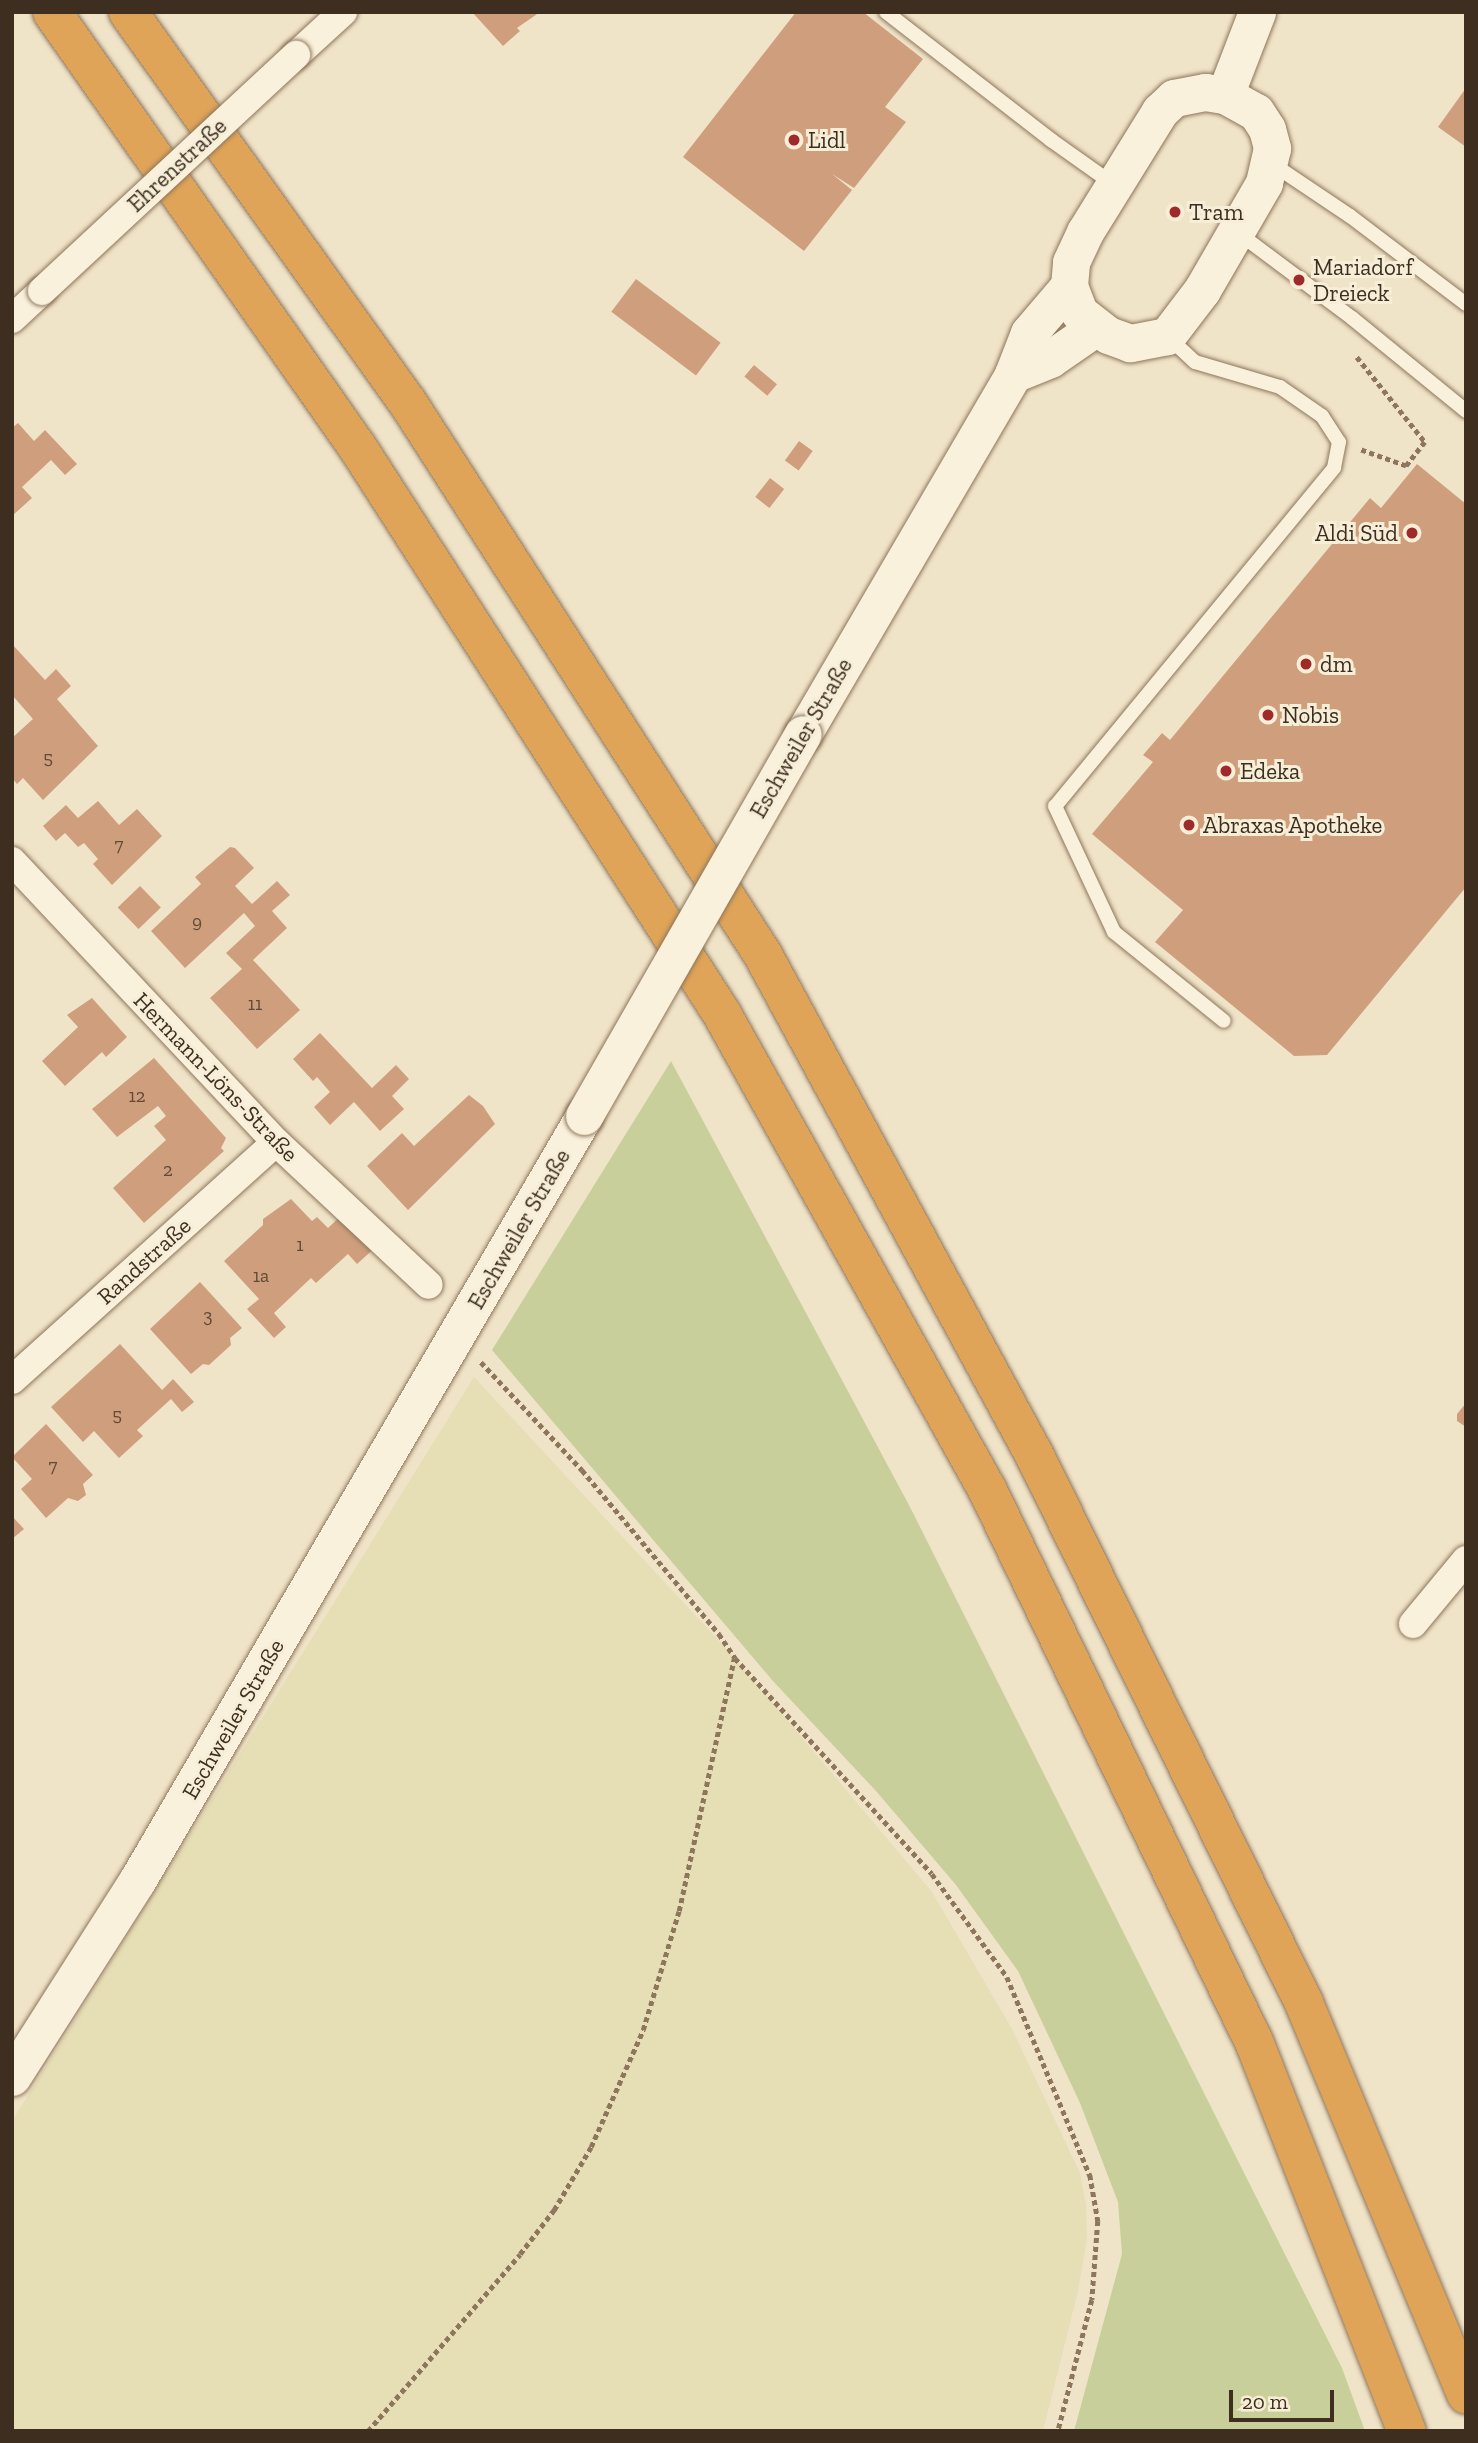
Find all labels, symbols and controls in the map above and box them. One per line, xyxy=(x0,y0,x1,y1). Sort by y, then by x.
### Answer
street label: Ehrenstraße xyxy=(122,112,232,218)
place label: Lidl xyxy=(808,126,846,154)
marker: Lidl xyxy=(786,132,802,148)
place label: Tram xyxy=(1189,198,1244,226)
marker: Tram xyxy=(1167,204,1183,220)
place label: Mariadorf Dreieck xyxy=(1313,253,1413,307)
marker: Mariadorf Dreieck xyxy=(1291,272,1307,288)
place label: Aldi Süd xyxy=(1315,519,1398,547)
marker: Aldi Süd xyxy=(1404,525,1420,541)
place label: dm xyxy=(1320,650,1352,678)
street label: Eschweiler Straße xyxy=(744,653,858,823)
marker: dm xyxy=(1298,656,1314,672)
place label: Nobis xyxy=(1282,701,1339,729)
marker: Nobis xyxy=(1260,707,1276,723)
house number: 5 xyxy=(43,747,53,769)
place label: Edeka xyxy=(1240,757,1300,785)
marker: Edeka xyxy=(1218,763,1234,779)
place label: Abraxas Apotheke xyxy=(1203,811,1383,839)
marker: Abraxas Apotheke xyxy=(1181,817,1197,833)
house number: 7 xyxy=(115,834,123,856)
house number: 9 xyxy=(192,911,202,933)
street label: Hermann-Löns-Straße xyxy=(128,987,304,1167)
house number: 11 xyxy=(248,993,262,1015)
house number: 12 xyxy=(128,1085,146,1107)
street label: Eschweiler Straße xyxy=(462,1144,576,1314)
house number: 2 xyxy=(163,1159,173,1181)
street label: Randstraße xyxy=(92,1212,196,1310)
house number: 1 xyxy=(296,1234,304,1256)
house number: 1a xyxy=(253,1265,269,1287)
house number: 3 xyxy=(203,1305,213,1327)
house number: 5 xyxy=(112,1404,122,1426)
house number: 7 xyxy=(49,1455,57,1477)
street label: Eschweiler Straße xyxy=(176,1634,290,1804)
scale bar xyxy=(1233,2376,1338,2420)
text: 20 m xyxy=(1242,2389,1288,2414)

